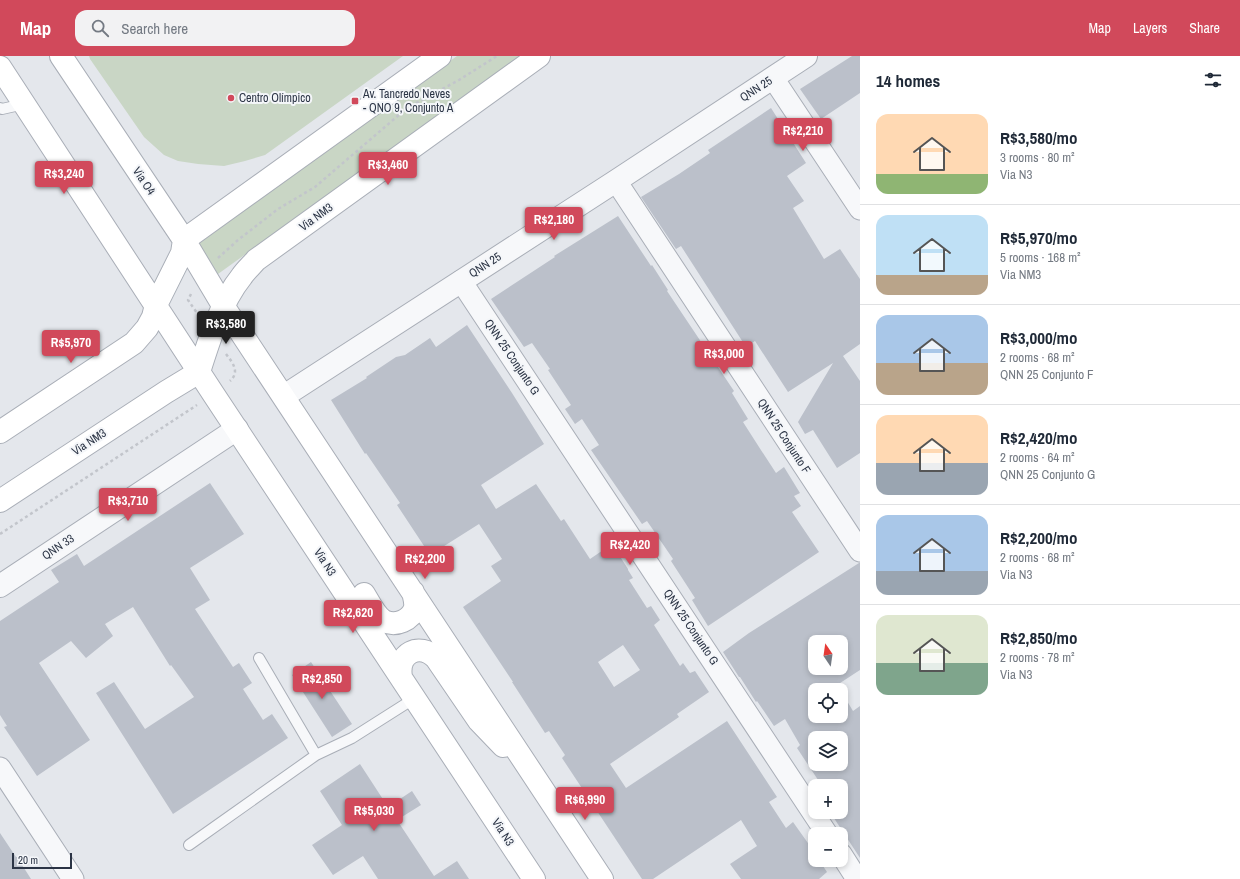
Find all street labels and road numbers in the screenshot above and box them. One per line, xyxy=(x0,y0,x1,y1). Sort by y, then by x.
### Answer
street label: QNN 25 xyxy=(737,72,776,105)
street label: Via O4 xyxy=(129,164,159,199)
street label: Via NM3 xyxy=(296,199,336,235)
street label: QNN 25 xyxy=(466,248,505,281)
street label: QNN 25 Conjunto G xyxy=(481,316,543,398)
street label: QNN 25 Conjunto F xyxy=(754,395,814,477)
street label: Via NM3 xyxy=(69,425,109,459)
street label: QNN 33 xyxy=(39,530,77,564)
street label: Via N3 xyxy=(310,545,340,579)
street label: QNN 25 Conjunto G xyxy=(660,586,722,668)
street label: Via N3 xyxy=(488,815,518,849)

